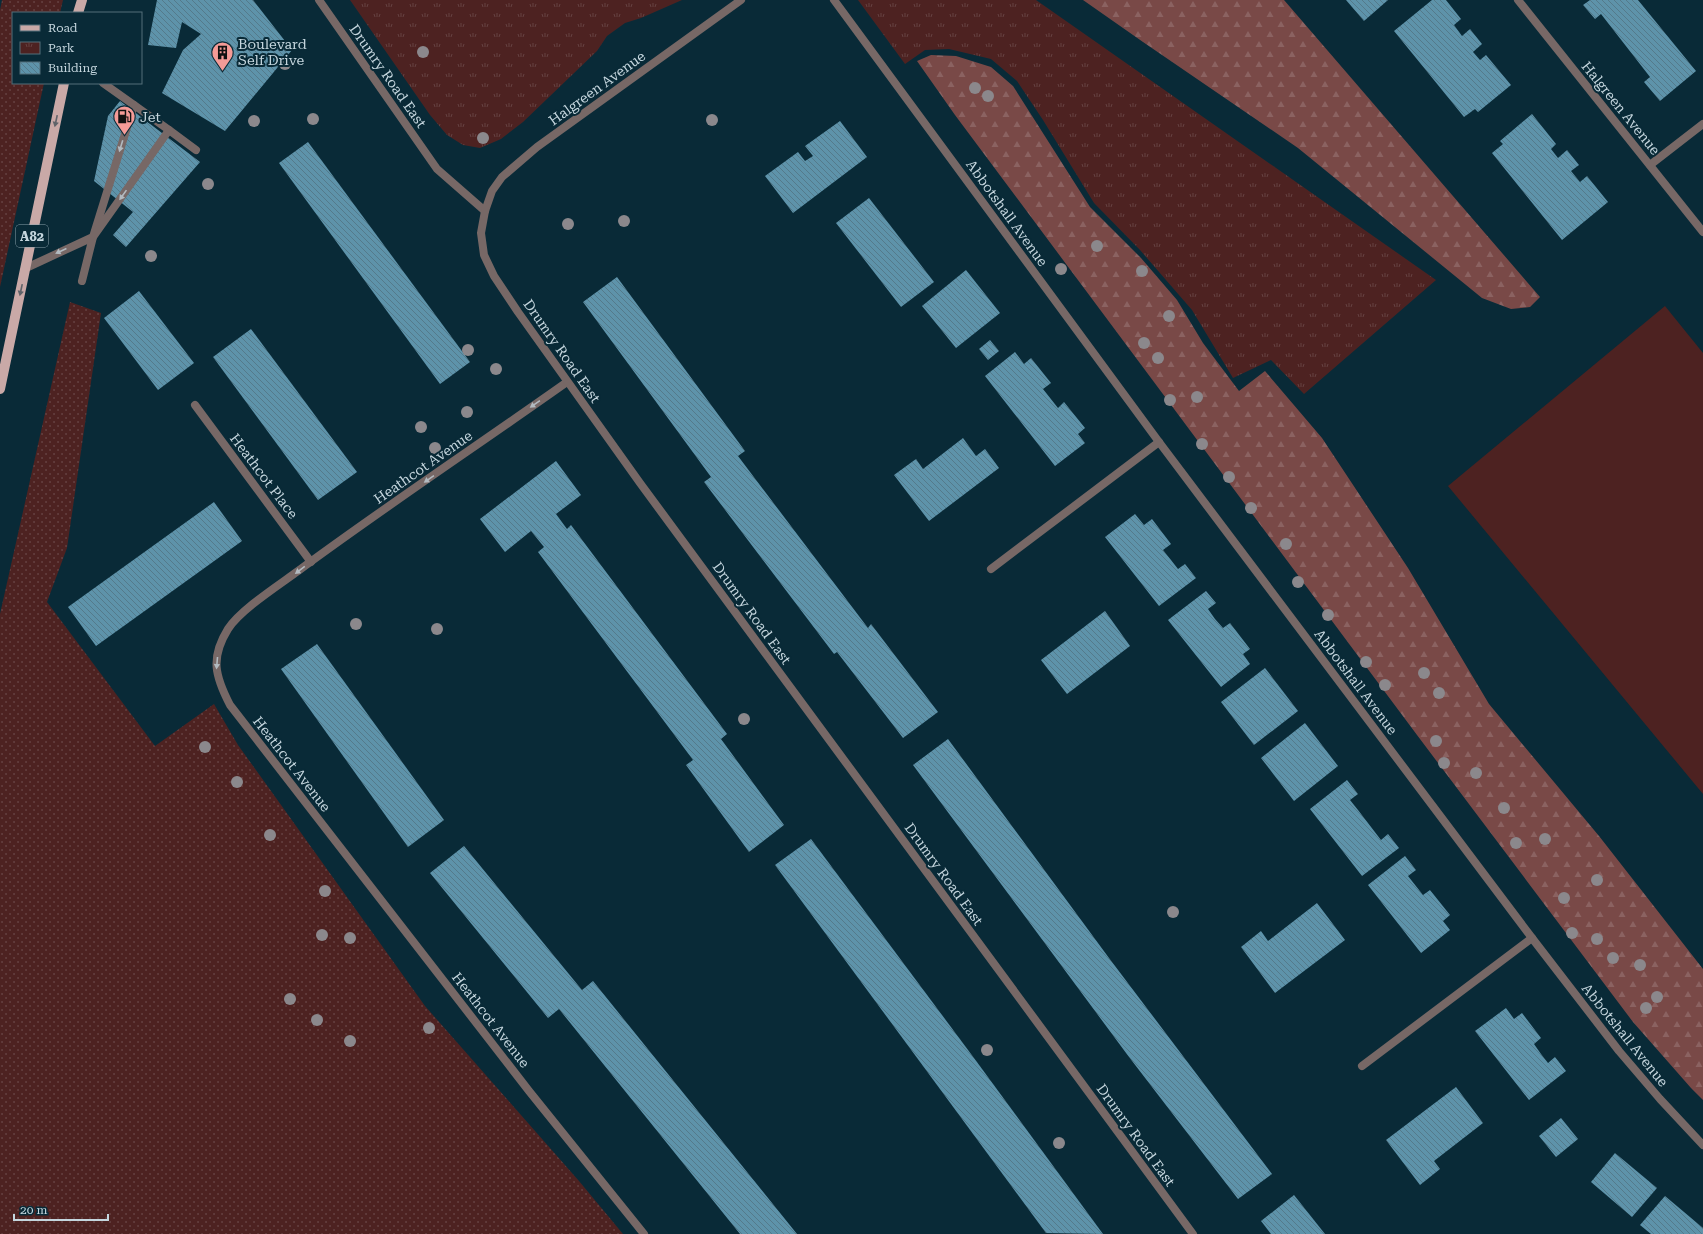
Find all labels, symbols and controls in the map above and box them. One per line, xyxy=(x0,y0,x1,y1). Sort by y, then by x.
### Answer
legend xyxy=(12,12,142,84)
text: Road xyxy=(48,21,78,35)
street label: Drumry Road East xyxy=(346,21,430,131)
place label: Boulevard Self Drive xyxy=(238,36,307,68)
building icon: Boulevard Self Drive xyxy=(210,39,236,72)
text: Park xyxy=(48,41,75,55)
street label: Halgreen Avenue xyxy=(546,47,649,128)
street label: Halgreen Avenue xyxy=(1579,58,1664,158)
text: Building xyxy=(48,61,97,75)
fuel station icon: Jet xyxy=(111,104,137,137)
place label: Jet xyxy=(140,109,161,125)
one-way arrow xyxy=(53,115,59,127)
one-way arrow xyxy=(118,140,124,152)
street label: Abbotshall Avenue xyxy=(963,157,1051,270)
one-way arrow xyxy=(119,190,127,200)
road number: A82 xyxy=(16,225,48,247)
one-way arrow xyxy=(56,248,67,254)
one-way arrow xyxy=(18,283,24,296)
street label: Drumry Road East xyxy=(520,296,604,406)
one-way arrow xyxy=(530,400,541,408)
street label: Heathcot Avenue xyxy=(371,427,475,507)
street label: Heathcot Place xyxy=(227,430,301,522)
one-way arrow xyxy=(424,475,434,483)
street label: Drumry Road East xyxy=(710,559,794,667)
one-way arrow xyxy=(295,566,305,574)
street label: Abbotshall Avenue xyxy=(1311,626,1401,738)
one-way arrow xyxy=(214,657,221,669)
street label: Heathcot Avenue xyxy=(250,713,334,815)
street label: Drumry Road East xyxy=(902,820,986,928)
street label: Heathcot Avenue xyxy=(449,969,533,1071)
street label: Abbotshall Avenue xyxy=(1579,980,1672,1090)
street label: Drumry Road East xyxy=(1094,1081,1178,1189)
scale bar xyxy=(14,1196,108,1222)
text: 20 m xyxy=(20,1203,47,1217)

